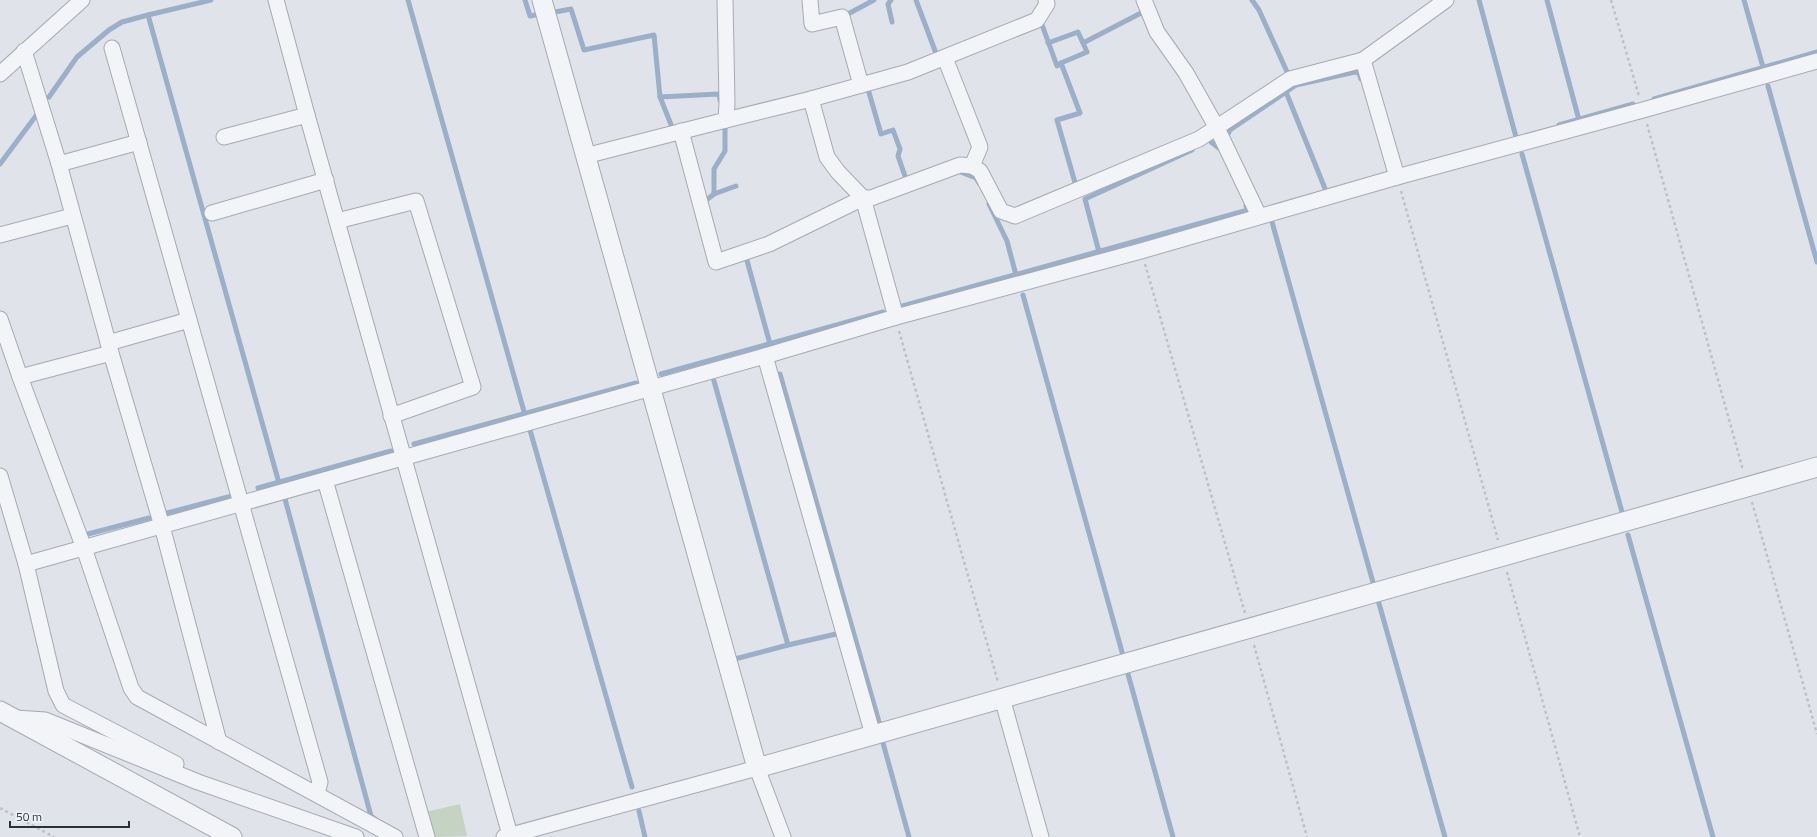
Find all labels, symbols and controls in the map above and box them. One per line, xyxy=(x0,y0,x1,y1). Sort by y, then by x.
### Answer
scale bar xyxy=(10,803,129,829)
text: 50 m xyxy=(16,807,42,826)

